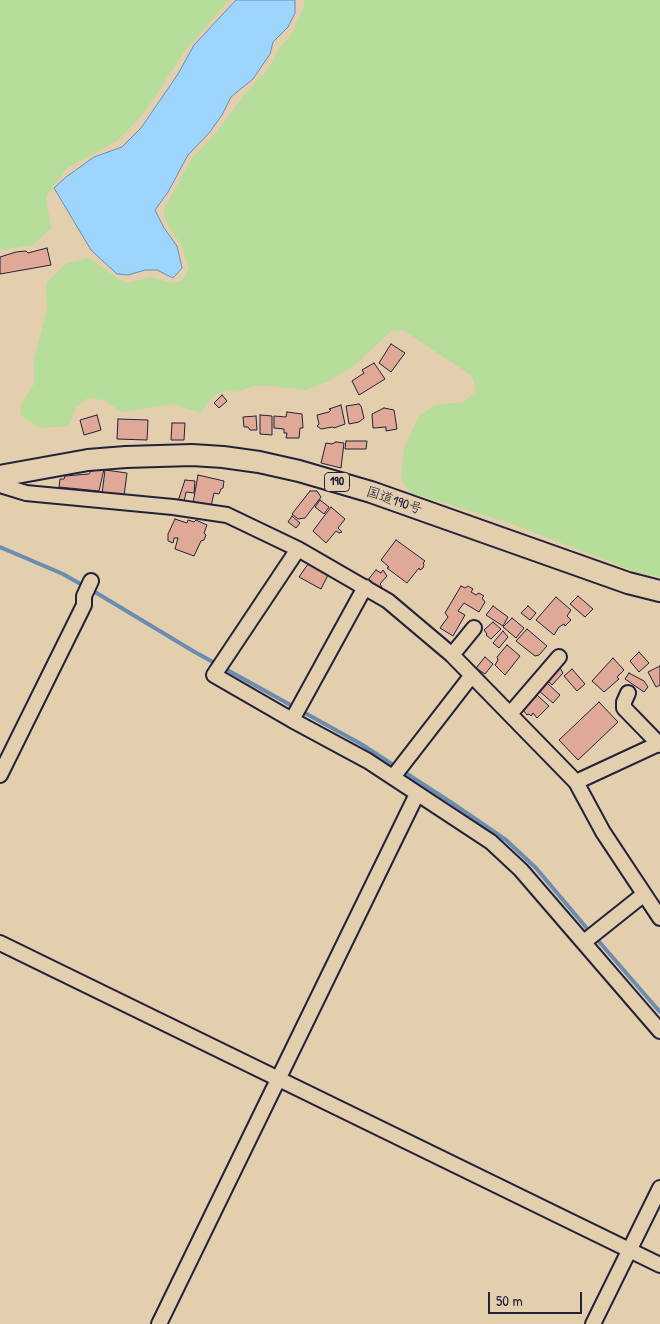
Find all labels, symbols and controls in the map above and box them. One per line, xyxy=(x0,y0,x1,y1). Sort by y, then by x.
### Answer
road number: 190 xyxy=(324,472,350,492)
street label: 国道190号 xyxy=(364,484,424,518)
scale bar xyxy=(490,1282,584,1314)
text: 50 m xyxy=(496,1290,523,1311)

